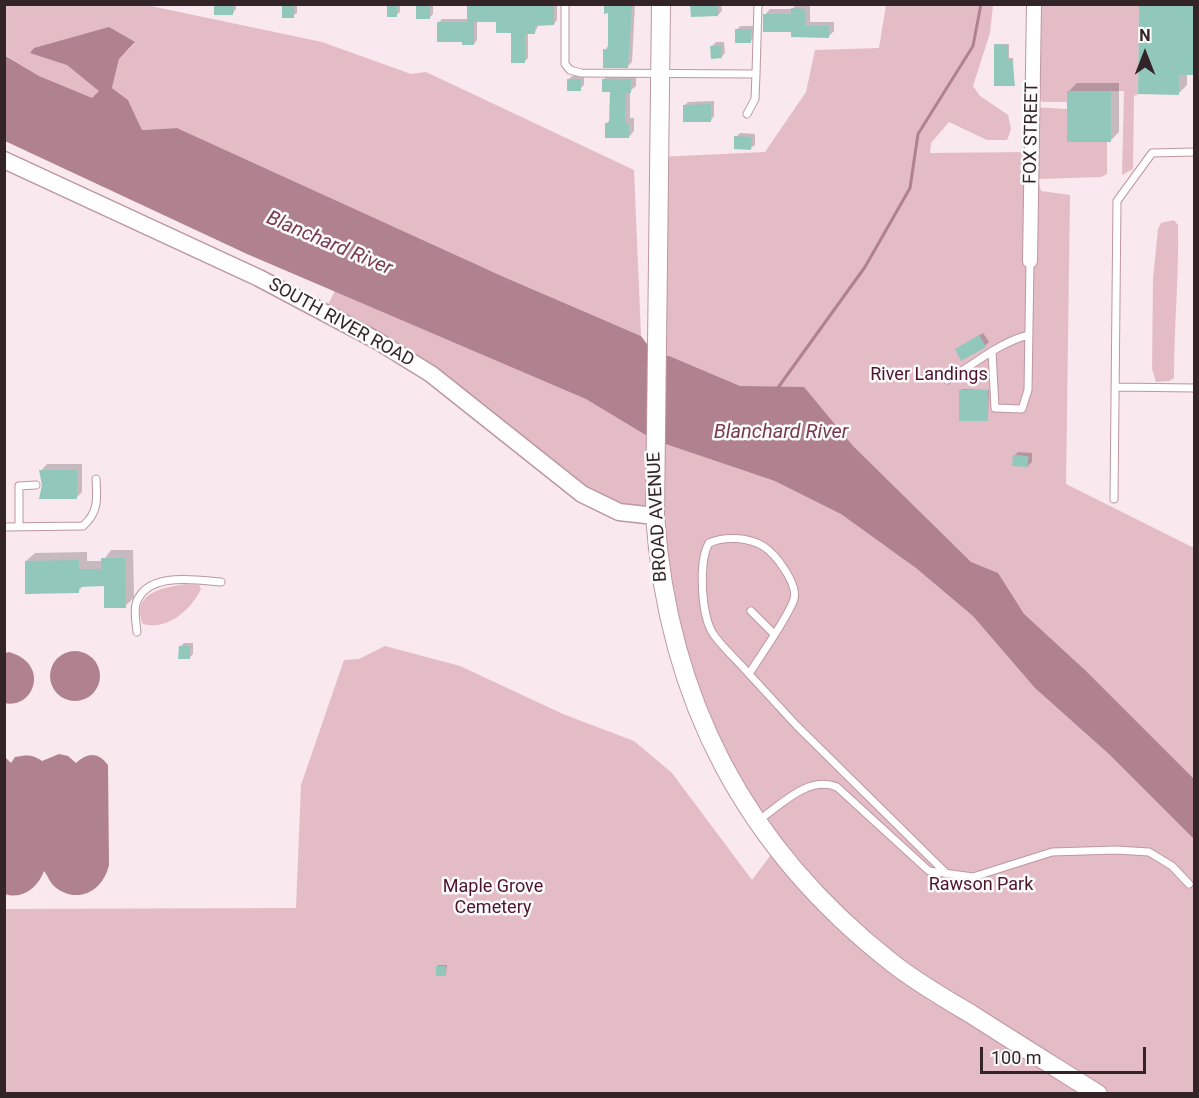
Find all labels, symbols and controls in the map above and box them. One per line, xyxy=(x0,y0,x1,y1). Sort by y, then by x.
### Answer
north arrow xyxy=(1115,24,1175,84)
text: N xyxy=(1139,26,1151,45)
street label: FOX STREET xyxy=(1020,82,1044,184)
water label: Blanchard River xyxy=(262,207,396,281)
street label: SOUTH RIVER ROAD xyxy=(265,274,417,372)
park label: River Landings xyxy=(870,364,988,386)
water label: Blanchard River xyxy=(714,421,848,445)
street label: BROAD AVENUE xyxy=(644,452,672,582)
park label: Rawson Park xyxy=(929,874,1033,896)
park label: Maple Grove Cemetery xyxy=(443,876,543,918)
scale bar xyxy=(983,1035,1150,1073)
text: 100 m xyxy=(991,1047,1042,1068)

